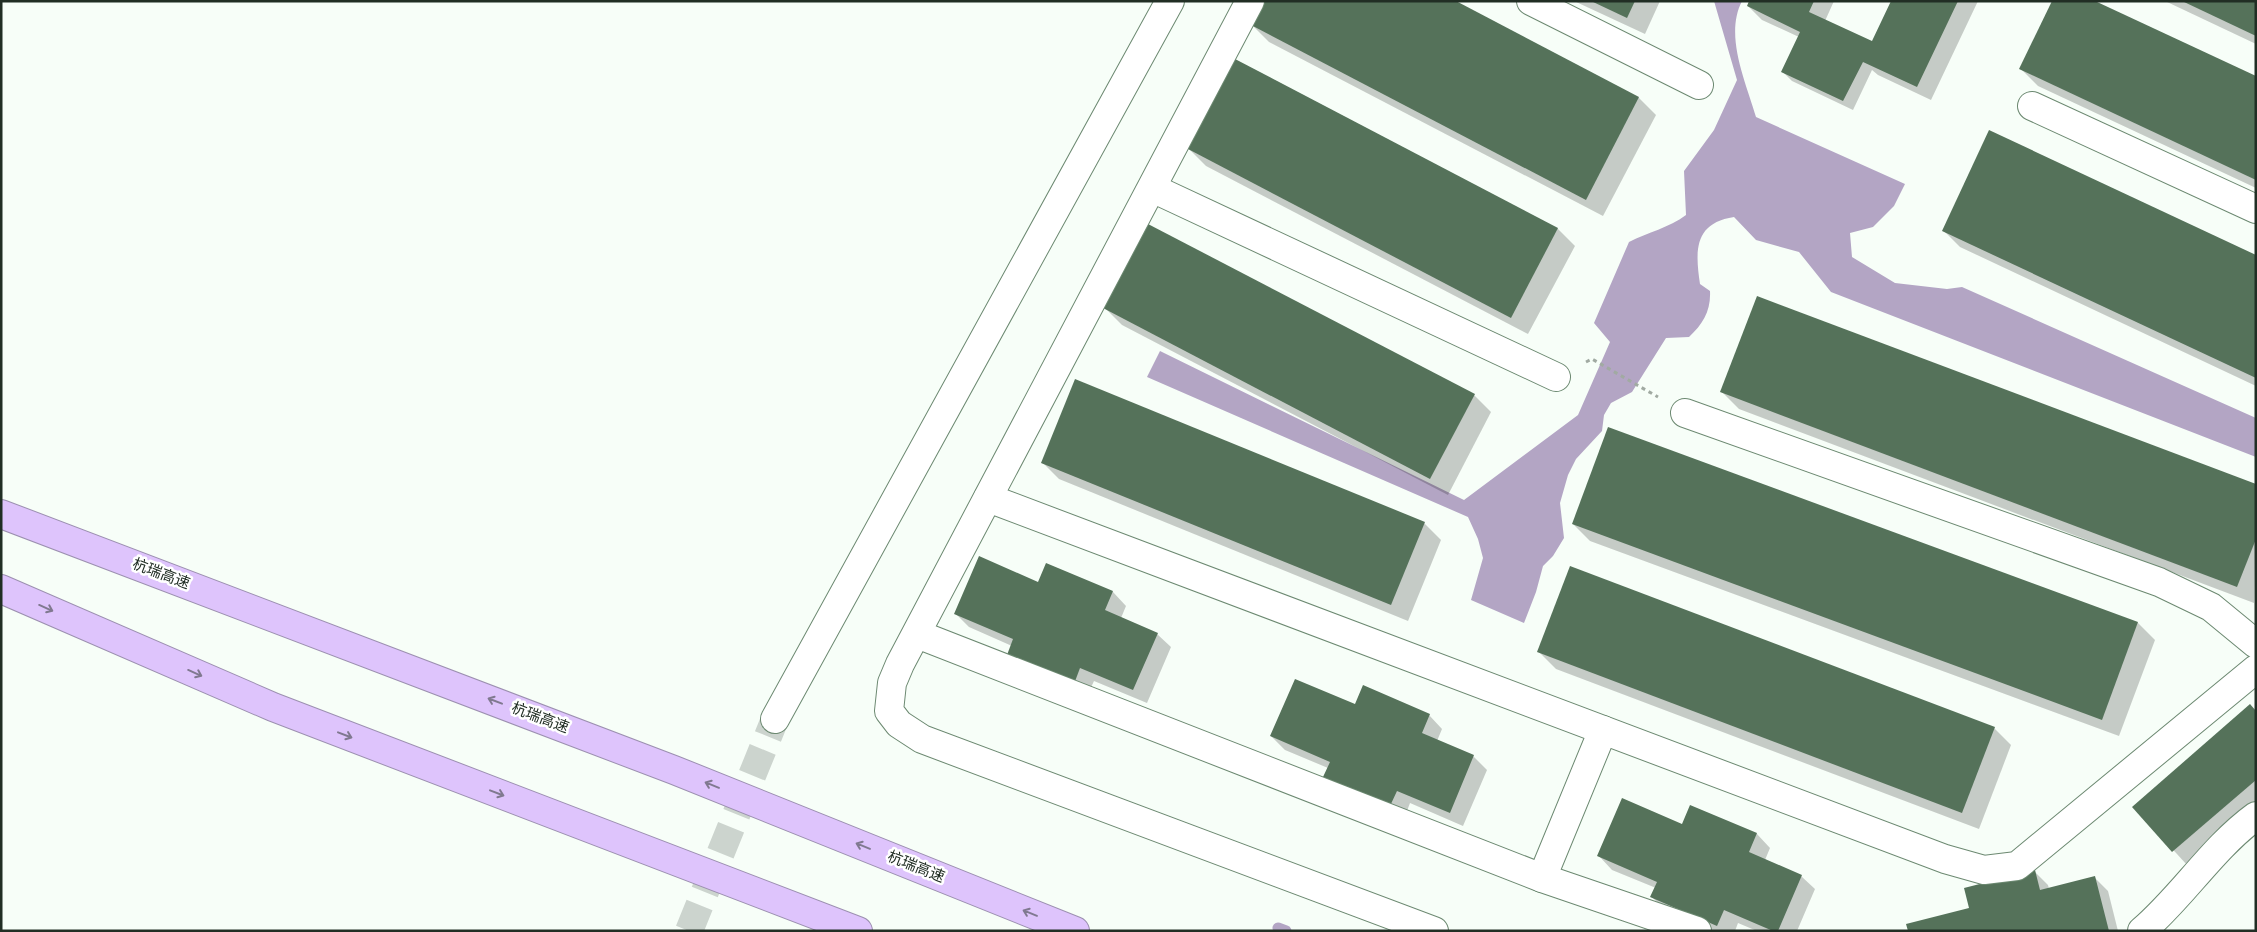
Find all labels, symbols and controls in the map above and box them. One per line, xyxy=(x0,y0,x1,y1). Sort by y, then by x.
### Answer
street label: 杭瑞高速 xyxy=(129,553,193,595)
one-way arrow xyxy=(38,604,53,614)
one-way arrow xyxy=(187,669,202,679)
one-way arrow xyxy=(488,696,503,706)
street label: 杭瑞高速 xyxy=(508,697,572,739)
one-way arrow xyxy=(337,731,352,740)
one-way arrow xyxy=(705,780,720,789)
one-way arrow xyxy=(489,789,504,798)
one-way arrow xyxy=(856,840,871,850)
street label: 杭瑞高速 xyxy=(884,845,948,889)
one-way arrow xyxy=(1023,907,1038,917)

